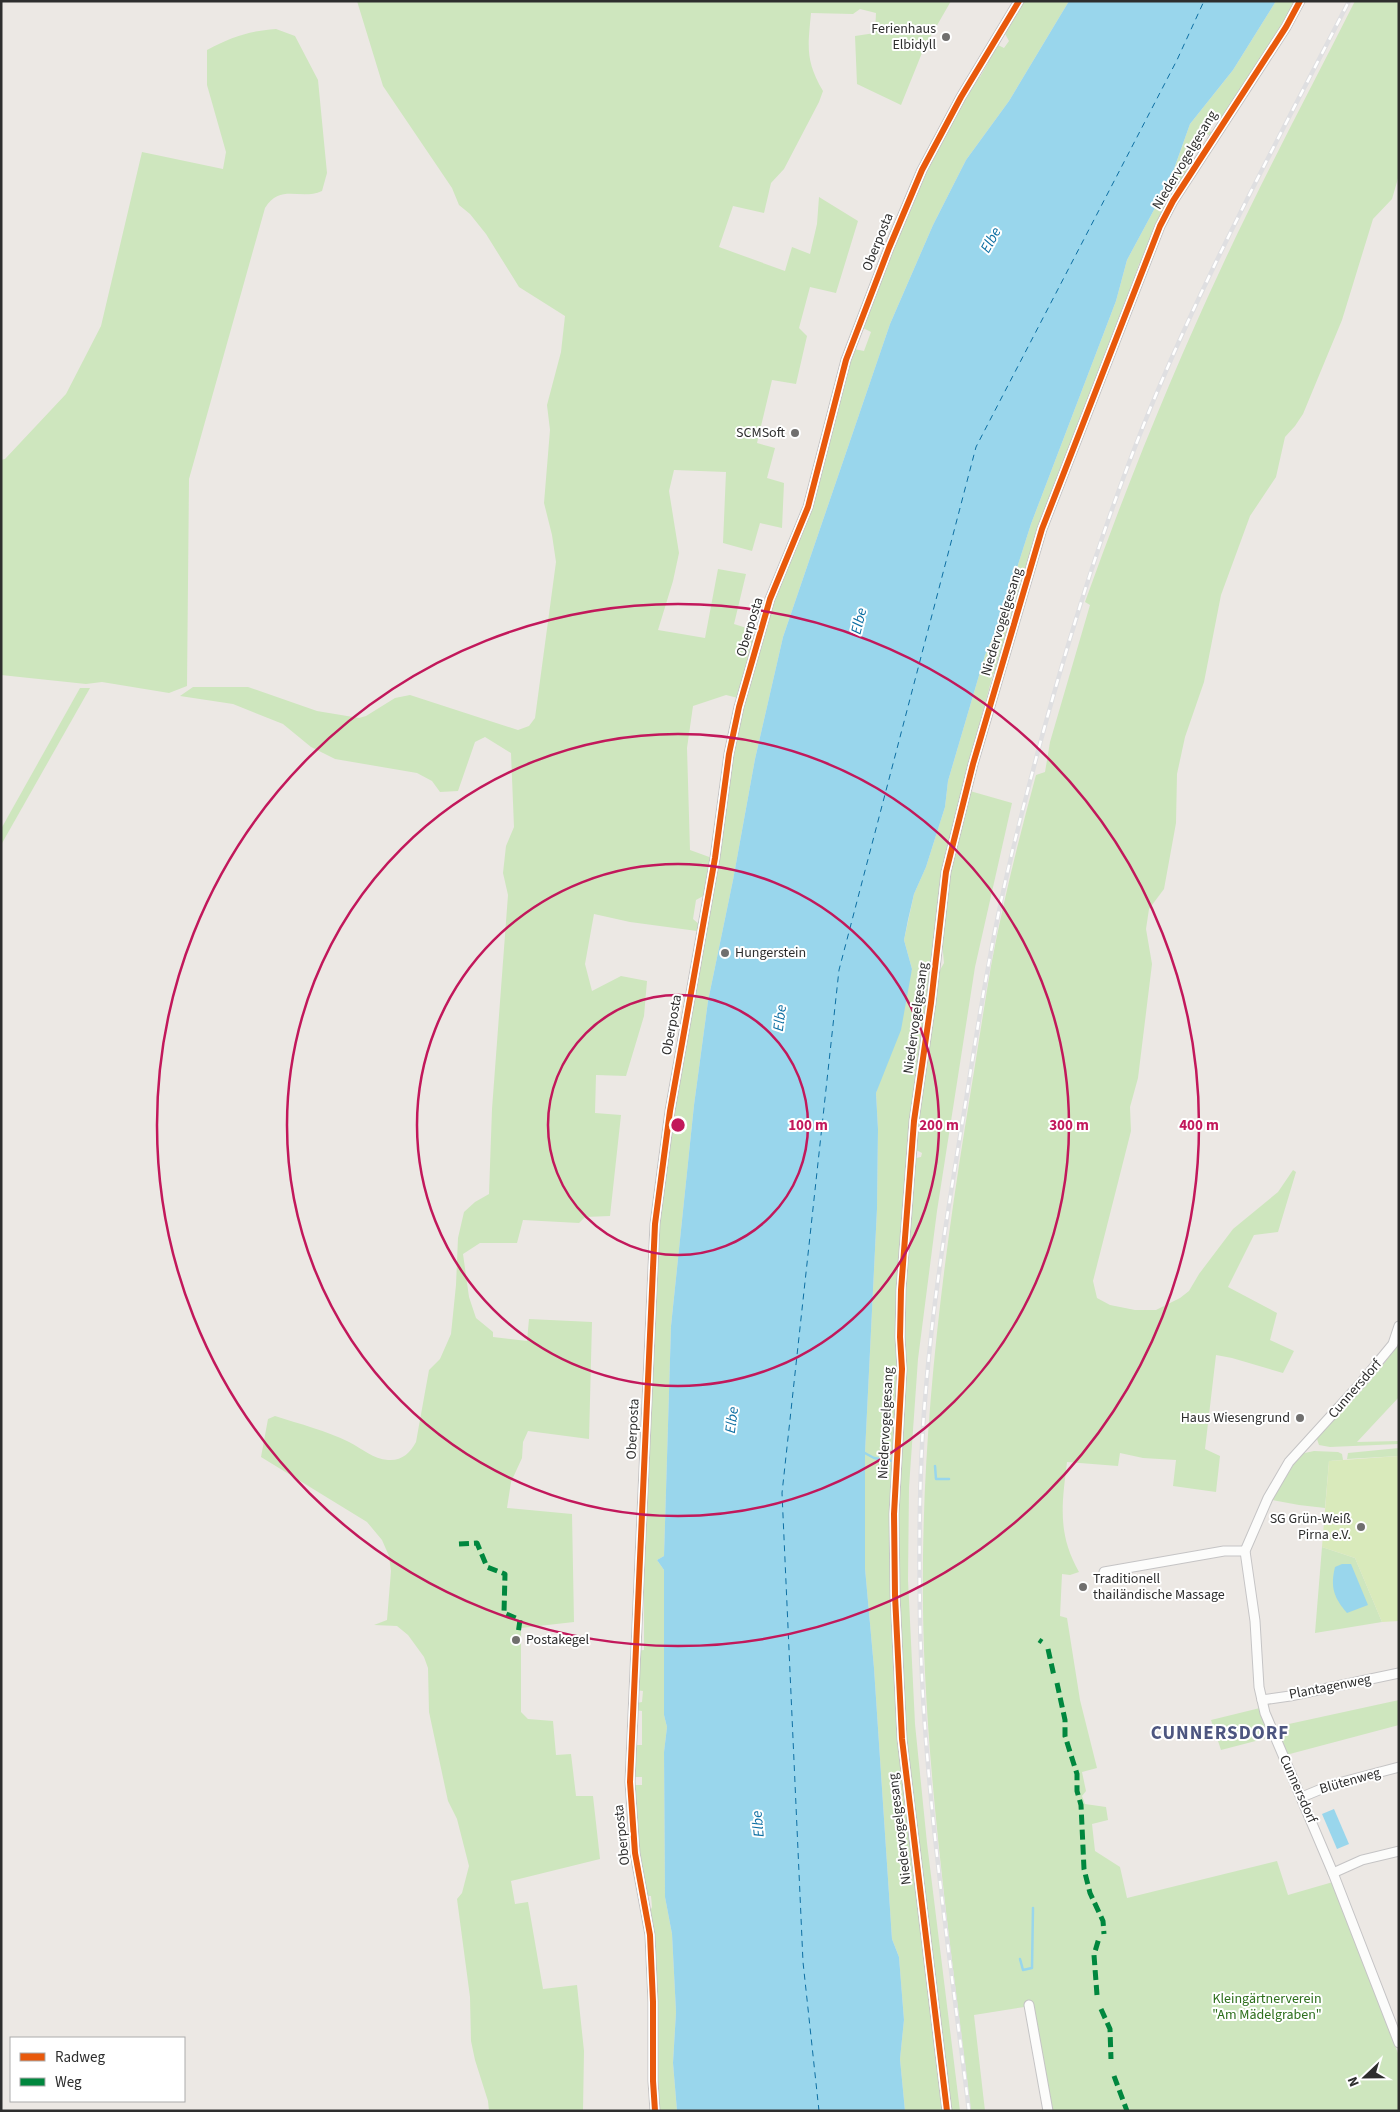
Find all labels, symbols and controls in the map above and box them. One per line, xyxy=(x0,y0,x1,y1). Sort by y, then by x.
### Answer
place label: Ferienhaus Elbidyll xyxy=(871,19,936,55)
marker: Ferienhaus Elbidyll xyxy=(940,31,952,43)
street label: Niedervogelgesang xyxy=(1148,107,1222,213)
street label: Oberposta xyxy=(857,210,899,274)
water label: Elbe xyxy=(975,223,1007,257)
place label: SCMSoft xyxy=(736,423,786,443)
marker: SCMSoft xyxy=(789,427,801,439)
street label: Niedervogelgesang xyxy=(976,565,1028,679)
street label: Oberposta xyxy=(731,595,769,659)
water label: Elbe xyxy=(846,606,872,636)
place label: Hungerstein xyxy=(735,943,806,963)
marker: Hungerstein xyxy=(719,947,731,959)
street label: Niedervogelgesang xyxy=(898,961,934,1075)
street label: Oberposta xyxy=(657,993,687,1057)
water label: Elbe xyxy=(768,1004,792,1032)
text: 100 m xyxy=(788,1115,828,1136)
text: 200 m xyxy=(919,1115,959,1136)
text: 300 m xyxy=(1049,1115,1089,1136)
text: 400 m xyxy=(1179,1115,1219,1136)
centre of rings xyxy=(669,1116,687,1134)
street label: Cunnersdorf xyxy=(1324,1354,1387,1423)
street label: Niedervogelgesang xyxy=(873,1366,899,1480)
street label: Oberposta xyxy=(621,1398,645,1460)
water label: Elbe xyxy=(720,1406,744,1434)
place label: Haus Wiesengrund xyxy=(1181,1408,1290,1428)
marker: Haus Wiesengrund xyxy=(1294,1412,1306,1424)
place label: SG Grün-Weiß Pirna e.V. xyxy=(1270,1509,1351,1545)
marker: SG Grün-Weiß Pirna e.V. xyxy=(1355,1521,1367,1533)
place label: Traditionell thailändische Massage xyxy=(1093,1569,1225,1605)
marker: Traditionell thailändische Massage xyxy=(1077,1581,1089,1593)
place label: Postakegel xyxy=(526,1630,590,1650)
marker: Postakegel xyxy=(510,1634,522,1646)
street label: Plantagenweg xyxy=(1287,1669,1373,1705)
district label: CUNNERSDORF xyxy=(1151,1720,1289,1747)
street label: Cunnersdorf xyxy=(1274,1752,1322,1827)
street label: Blütenweg xyxy=(1317,1763,1383,1799)
street label: Niedervogelgesang xyxy=(883,1772,917,1886)
street label: Oberposta xyxy=(609,1803,635,1867)
water label: Elbe xyxy=(746,1810,770,1838)
park label: Kleingärtnerverein "Am Mädelgraben" xyxy=(1212,1989,1322,2025)
legend xyxy=(10,2037,185,2102)
text: Radweg xyxy=(55,2047,105,2068)
north arrow xyxy=(1340,2052,1390,2102)
text: Weg xyxy=(55,2072,82,2093)
text: N xyxy=(1343,2073,1365,2090)

